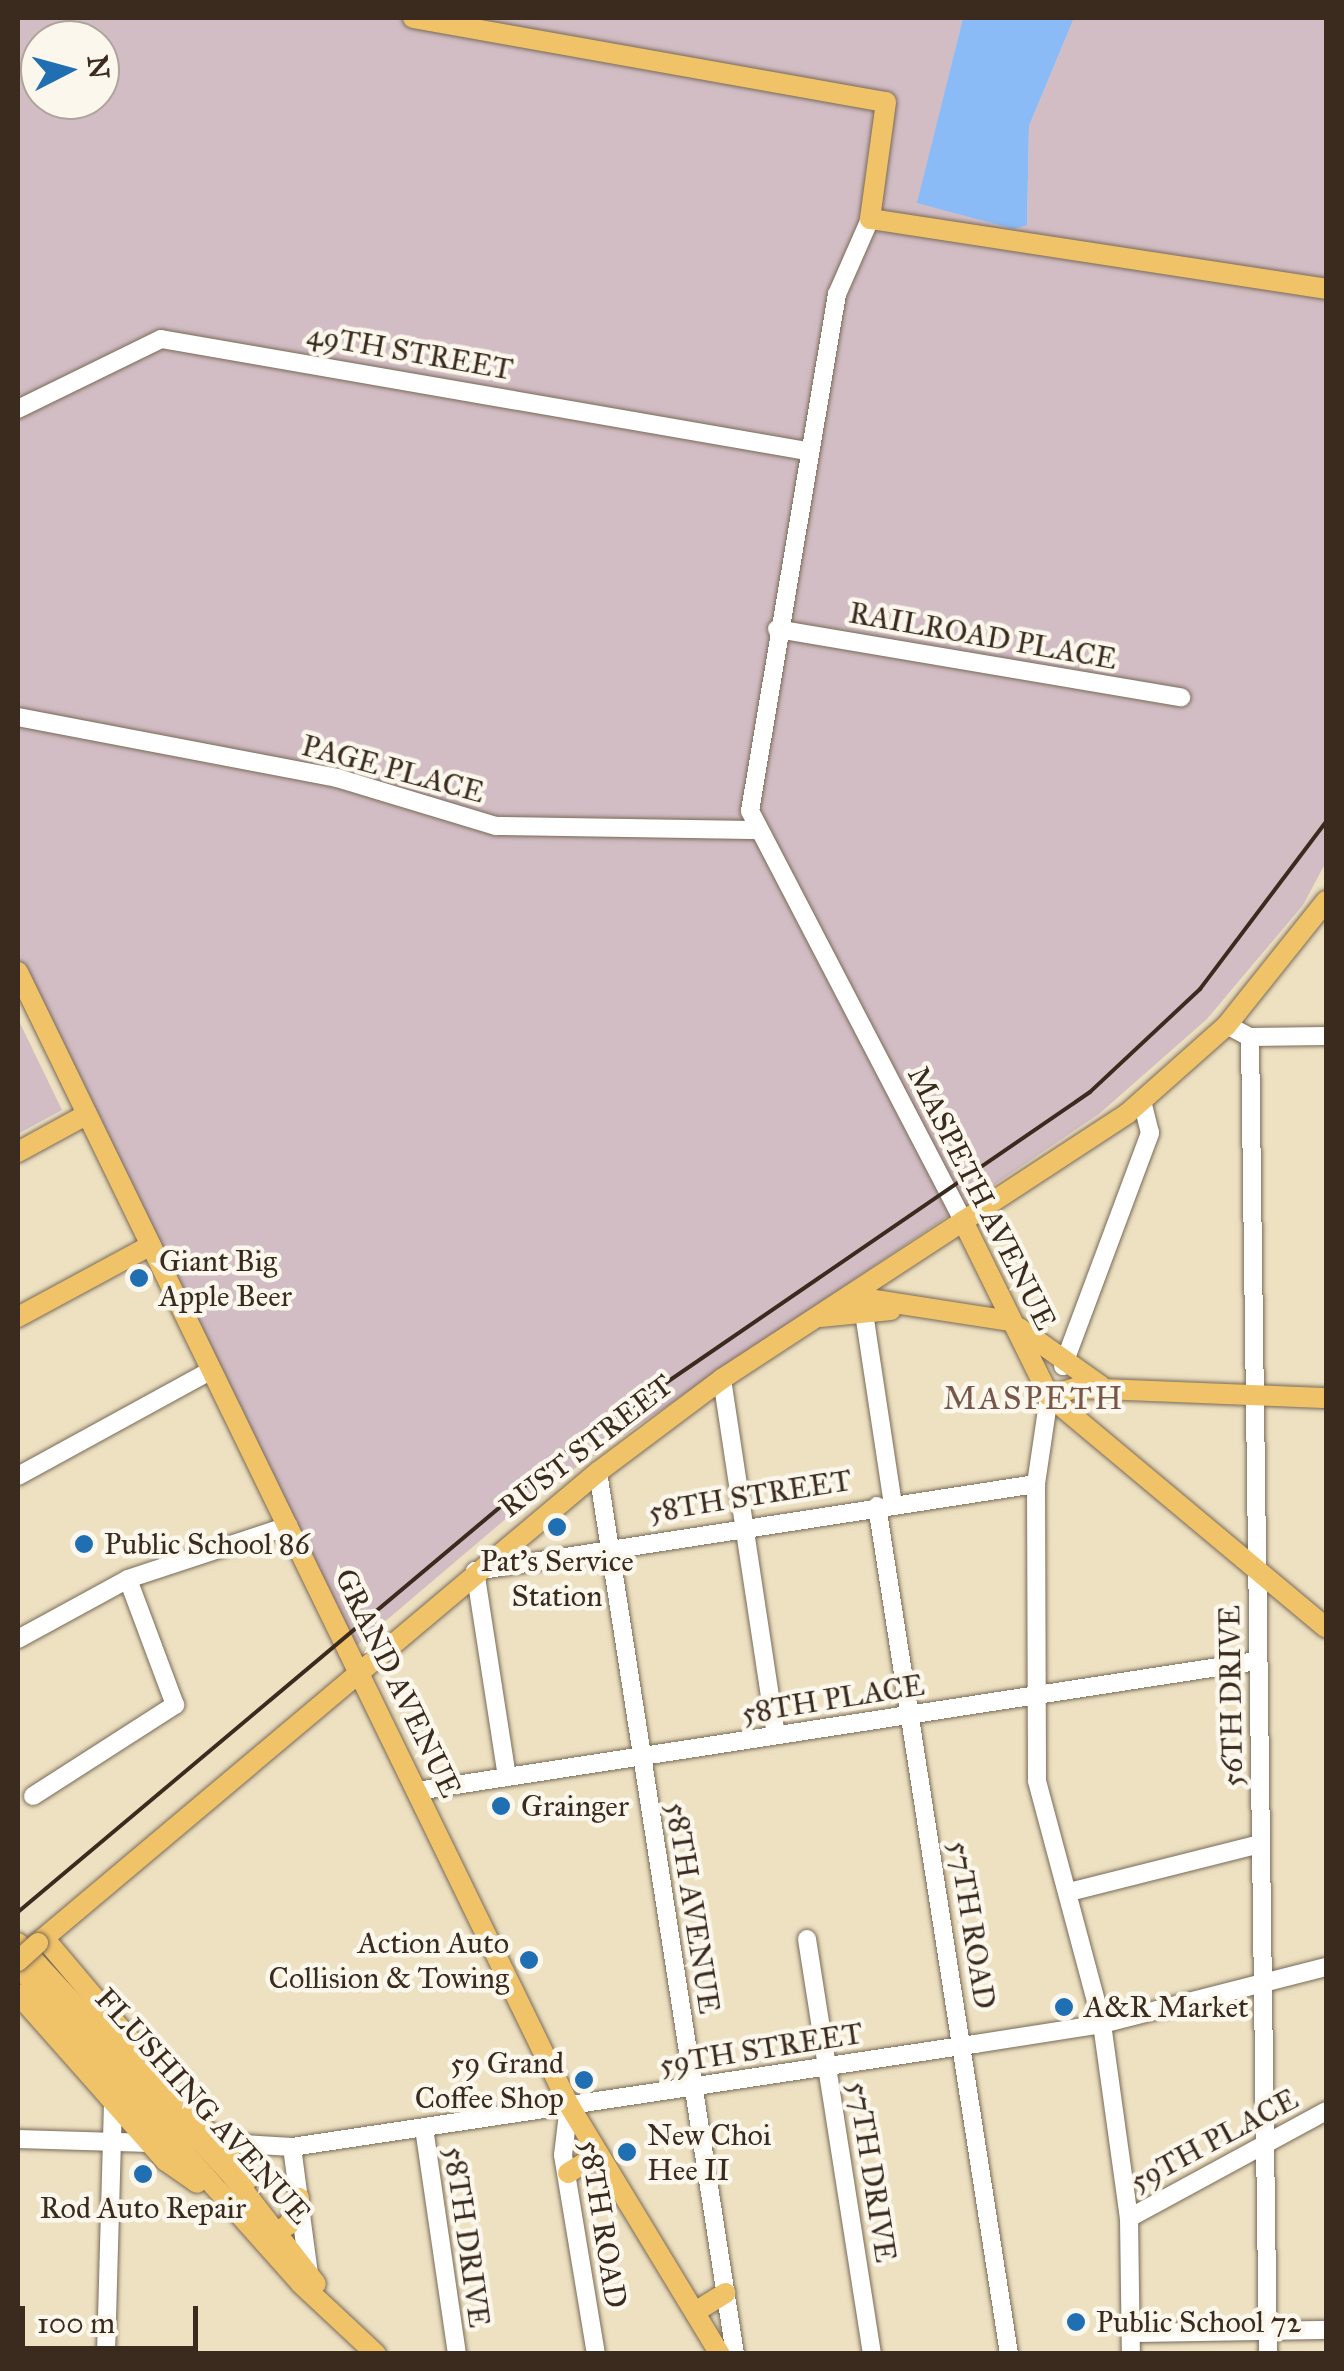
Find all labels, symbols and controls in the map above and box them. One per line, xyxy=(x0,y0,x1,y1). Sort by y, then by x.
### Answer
north arrow xyxy=(20,20,120,120)
text: N xyxy=(80,53,117,81)
street label: 49TH STREET xyxy=(304,316,516,388)
street label: RAILROAD PLACE xyxy=(846,595,1120,677)
street label: PAGE PLACE xyxy=(298,727,488,811)
street label: MASPETH AVENUE xyxy=(900,1060,1064,1336)
place label: Giant Big Apple Beer xyxy=(159,1243,292,1314)
marker: Giant Big Apple Beer xyxy=(128,1267,150,1289)
street label: RUST STREET xyxy=(492,1367,680,1525)
district label: MASPETH xyxy=(943,1380,1125,1418)
street label: 58TH STREET xyxy=(646,1462,854,1530)
marker: Pat's Service Station xyxy=(546,1516,568,1538)
place label: Public School 86 xyxy=(104,1526,310,1562)
marker: Public School 86 xyxy=(73,1533,95,1555)
place label: Pat's Service Station xyxy=(480,1543,634,1614)
street label: GRAND AVENUE xyxy=(327,1563,469,1803)
street label: 56TH DRIVE xyxy=(1211,1605,1251,1787)
street label: 58TH PLACE xyxy=(739,1667,927,1731)
place label: Grainger xyxy=(521,1788,629,1824)
marker: Grainger xyxy=(490,1795,512,1817)
street label: 58TH AVENUE xyxy=(659,1800,727,2016)
street label: 57TH ROAD xyxy=(941,1838,1003,2012)
place label: Action Auto Collision & Towing xyxy=(269,1925,509,1996)
marker: Action Auto Collision & Towing xyxy=(518,1949,540,1971)
street label: FLUSHING AVENUE xyxy=(88,1981,318,2231)
place label: A&R Market xyxy=(1084,1989,1249,2025)
marker: A&R Market xyxy=(1053,1996,1075,2018)
street label: 59TH STREET xyxy=(657,2015,865,2083)
place label: 59 Grand Coffee Shop xyxy=(415,2045,564,2116)
marker: 59 Grand Coffee Shop xyxy=(573,2069,595,2091)
street label: 57TH DRIVE xyxy=(840,2079,904,2265)
street label: 59TH PLACE xyxy=(1124,2081,1304,2199)
place label: New Choi Hee II xyxy=(647,2117,771,2188)
street label: 58TH ROAD xyxy=(572,2137,634,2311)
marker: New Choi Hee II xyxy=(616,2141,638,2163)
street label: 58TH DRIVE xyxy=(436,2144,498,2330)
marker: Rod Auto Repair xyxy=(132,2163,154,2185)
place label: Rod Auto Repair xyxy=(40,2190,246,2226)
scale bar xyxy=(25,2286,202,2348)
place label: Public School 72 xyxy=(1096,2304,1301,2340)
text: 100 m xyxy=(37,2305,115,2341)
marker: Public School 72 xyxy=(1065,2311,1087,2333)

